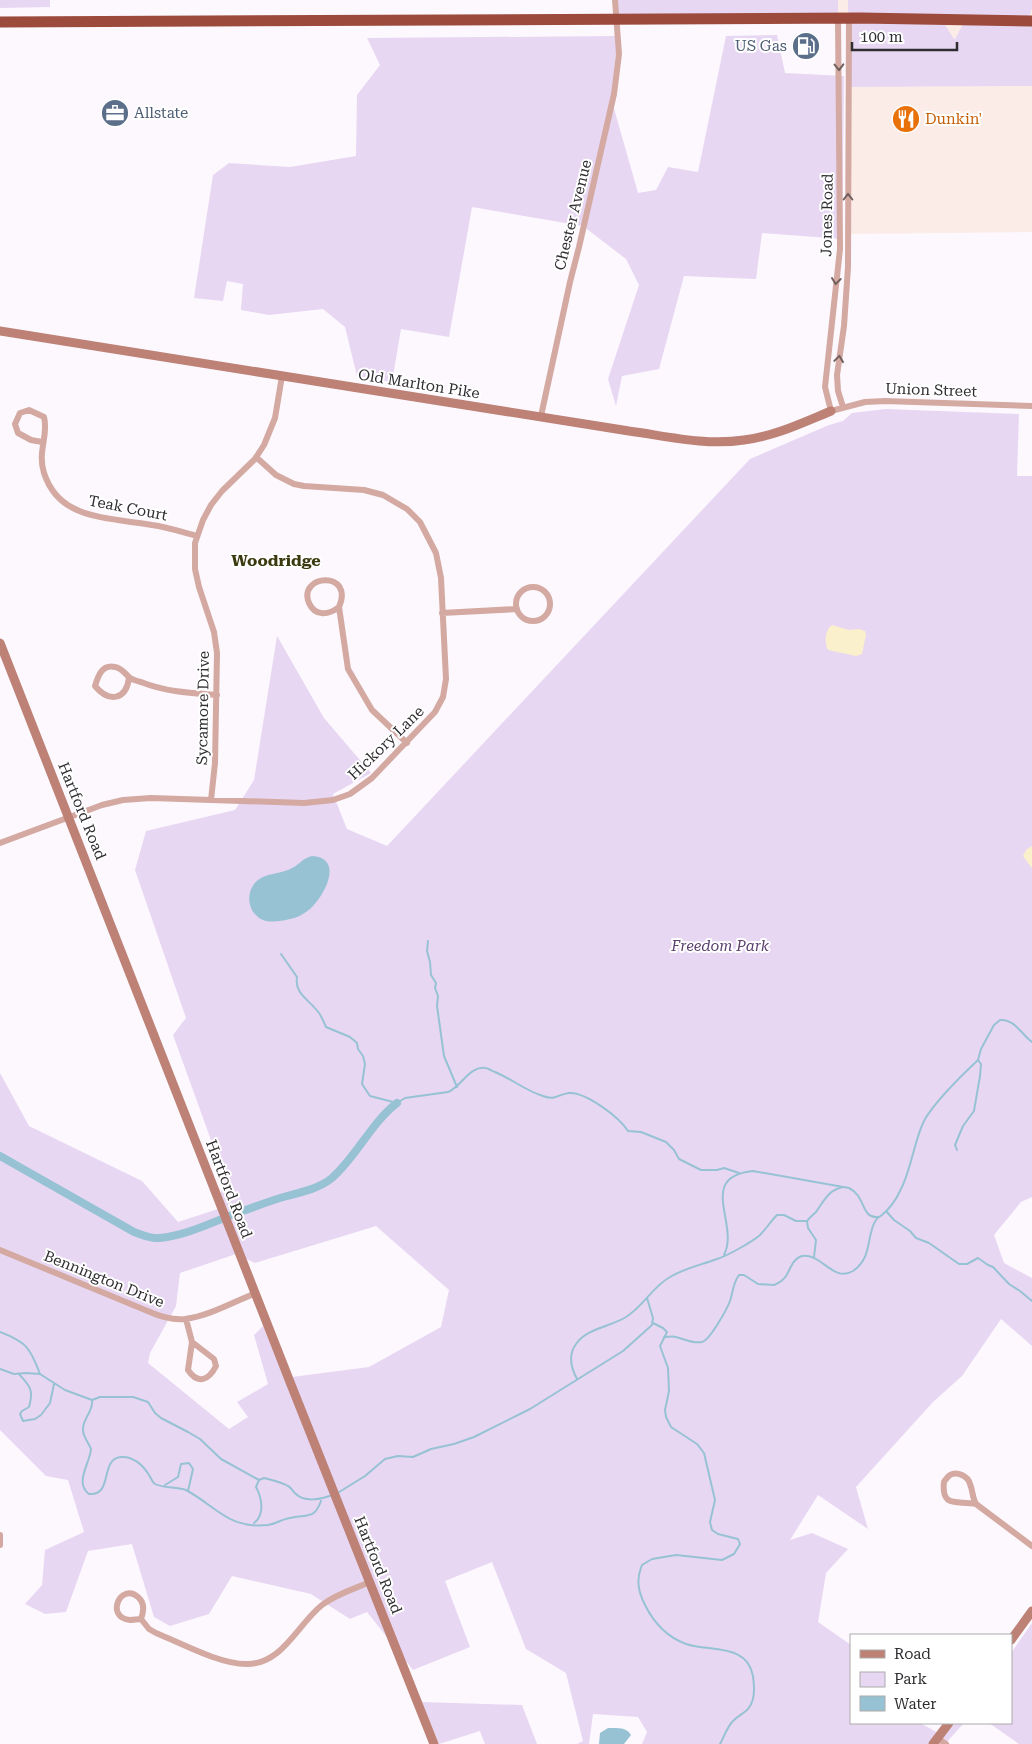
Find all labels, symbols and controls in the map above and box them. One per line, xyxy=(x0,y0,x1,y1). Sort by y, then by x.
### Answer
scale bar xyxy=(852,20,957,52)
text: 100 m xyxy=(860,28,903,46)
fuel station icon: US Gas xyxy=(791,31,821,61)
place label: US Gas xyxy=(735,37,787,55)
one-way arrow xyxy=(834,63,844,71)
office icon: Allstate xyxy=(100,98,130,128)
place label: Allstate xyxy=(134,104,188,122)
restaurant icon: Dunkin' xyxy=(891,104,921,134)
place label: Dunkin' xyxy=(925,110,982,128)
street label: Chester Avenue xyxy=(551,158,595,272)
street label: Jones Road xyxy=(817,173,837,257)
one-way arrow xyxy=(843,193,853,200)
one-way arrow xyxy=(831,278,842,286)
one-way arrow xyxy=(834,355,844,363)
street label: Old Marlton Pike xyxy=(357,365,481,403)
street label: Union Street xyxy=(885,379,978,401)
street label: Teak Court xyxy=(87,492,169,525)
district label: Woodridge xyxy=(231,551,321,570)
street label: Sycamore Drive xyxy=(193,651,213,765)
street label: Hickory Lane xyxy=(344,702,428,784)
street label: Hartford Road xyxy=(54,760,110,863)
park label: Freedom Park xyxy=(670,937,770,955)
street label: Hartford Road xyxy=(202,1137,256,1241)
street label: Bennington Drive xyxy=(41,1247,167,1311)
street label: Hartford Road xyxy=(350,1514,406,1617)
legend xyxy=(850,1634,1012,1724)
text: Road xyxy=(894,1645,931,1663)
text: Park xyxy=(894,1670,928,1688)
text: Water xyxy=(894,1695,936,1713)

